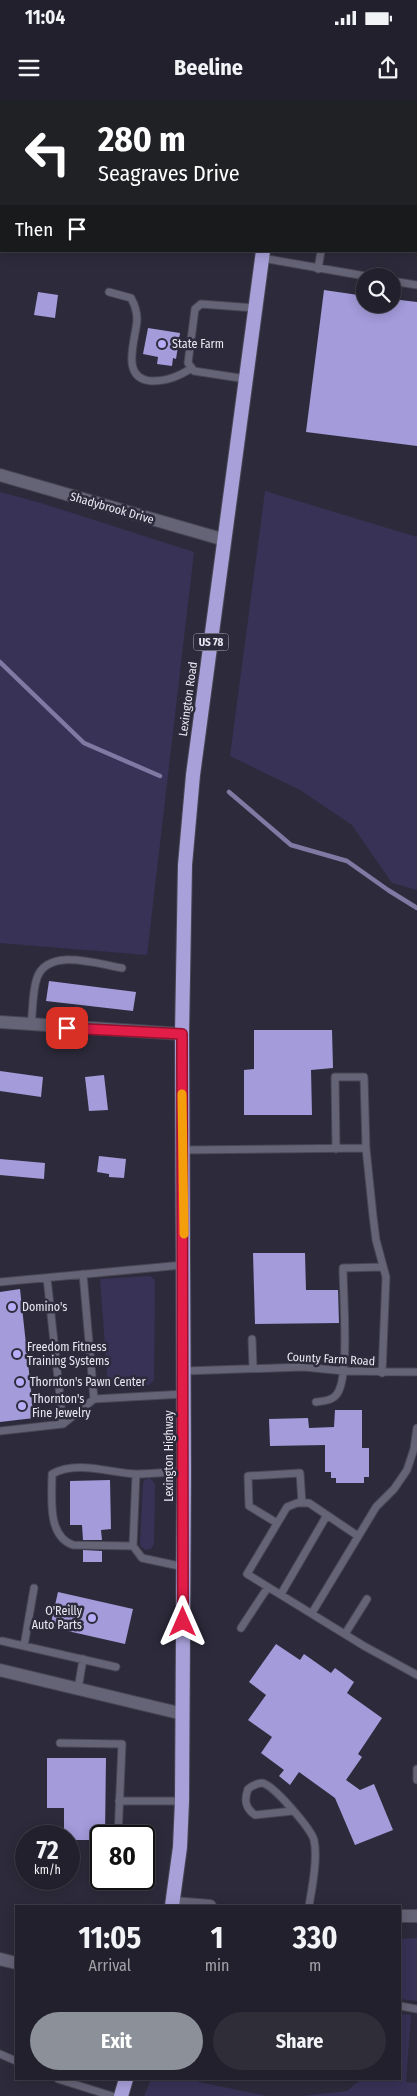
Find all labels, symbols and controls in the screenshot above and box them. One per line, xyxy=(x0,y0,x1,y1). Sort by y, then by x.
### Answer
text: 11:04 xyxy=(25,6,65,29)
icon: menu xyxy=(15,54,43,82)
text: Beeline xyxy=(174,54,243,81)
icon: share xyxy=(374,54,402,82)
text: 280 m xyxy=(98,118,186,160)
icon: left xyxy=(15,120,80,185)
text: Seagraves Drive xyxy=(98,160,240,187)
icon: arrive xyxy=(63,215,91,243)
text: Then xyxy=(15,218,53,241)
map controls xyxy=(356,268,401,313)
button: search xyxy=(356,268,401,313)
place label: State Farm xyxy=(172,337,224,351)
marker: State Farm xyxy=(156,338,168,350)
street label: Shadybrook Drive xyxy=(68,489,156,527)
road number: US 78 xyxy=(194,634,228,650)
street label: Lexington Road xyxy=(176,661,200,737)
pin xyxy=(46,1007,88,1049)
icon: arrive xyxy=(53,1014,81,1042)
place label: Domino's xyxy=(22,1300,67,1314)
marker: Domino's xyxy=(6,1301,18,1313)
place label: Freedom Fitness Training Systems xyxy=(27,1340,109,1368)
marker: Freedom Fitness Training Systems xyxy=(11,1348,23,1360)
street label: County Farm Road xyxy=(287,1350,375,1368)
place label: Thornton's Pawn Center xyxy=(30,1375,146,1389)
marker: Thornton's Pawn Center xyxy=(14,1376,26,1388)
place label: Thornton's Fine Jewelry xyxy=(32,1392,91,1420)
marker: Thornton's Fine Jewelry xyxy=(16,1400,28,1412)
street label: Lexington Highway xyxy=(162,1410,176,1502)
position arrow xyxy=(156,1595,208,1647)
place label: O'Reilly Auto Parts xyxy=(32,1604,83,1632)
marker: O'Reilly Auto Parts xyxy=(86,1612,98,1624)
speed limit sign: 80 xyxy=(90,1825,155,1890)
text: 72 xyxy=(36,1836,59,1866)
text: km/h xyxy=(34,1863,61,1877)
text: 11:05 xyxy=(78,1920,141,1956)
text: 1 xyxy=(211,1920,223,1956)
text: 330 xyxy=(293,1920,338,1956)
text: Arrival xyxy=(89,1956,131,1975)
text: min xyxy=(205,1956,229,1975)
text: m xyxy=(309,1956,321,1975)
button: Exit xyxy=(30,2012,203,2070)
button: Share xyxy=(213,2012,386,2070)

